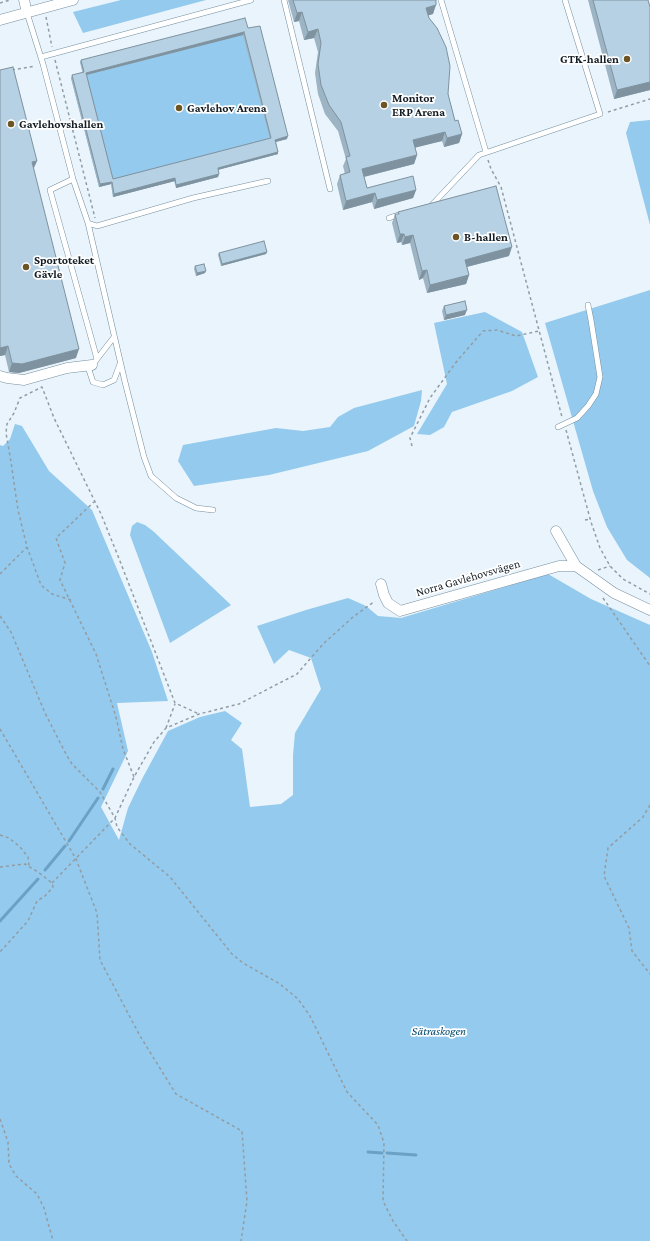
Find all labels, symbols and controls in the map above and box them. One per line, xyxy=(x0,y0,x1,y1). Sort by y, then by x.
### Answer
place label: GTK-hallen xyxy=(560,52,619,66)
marker: GTK-hallen xyxy=(622,54,632,64)
place label: Monitor ERP Arena xyxy=(392,91,445,119)
marker: Monitor ERP Arena xyxy=(379,100,389,110)
place label: Gavlehov Arena xyxy=(187,101,267,115)
marker: Gavlehov Arena xyxy=(174,103,184,113)
place label: Gavlehovshallen xyxy=(19,117,103,131)
marker: Gavlehovshallen xyxy=(6,119,16,129)
place label: B-hallen xyxy=(464,230,508,244)
marker: B-hallen xyxy=(451,232,461,242)
place label: Sportoteket Gävle xyxy=(34,253,94,281)
marker: Sportoteket Gävle xyxy=(21,262,31,272)
street label: Norra Gavlehovsvägen xyxy=(414,556,522,600)
park label: Sätraskogen xyxy=(412,1024,466,1038)

